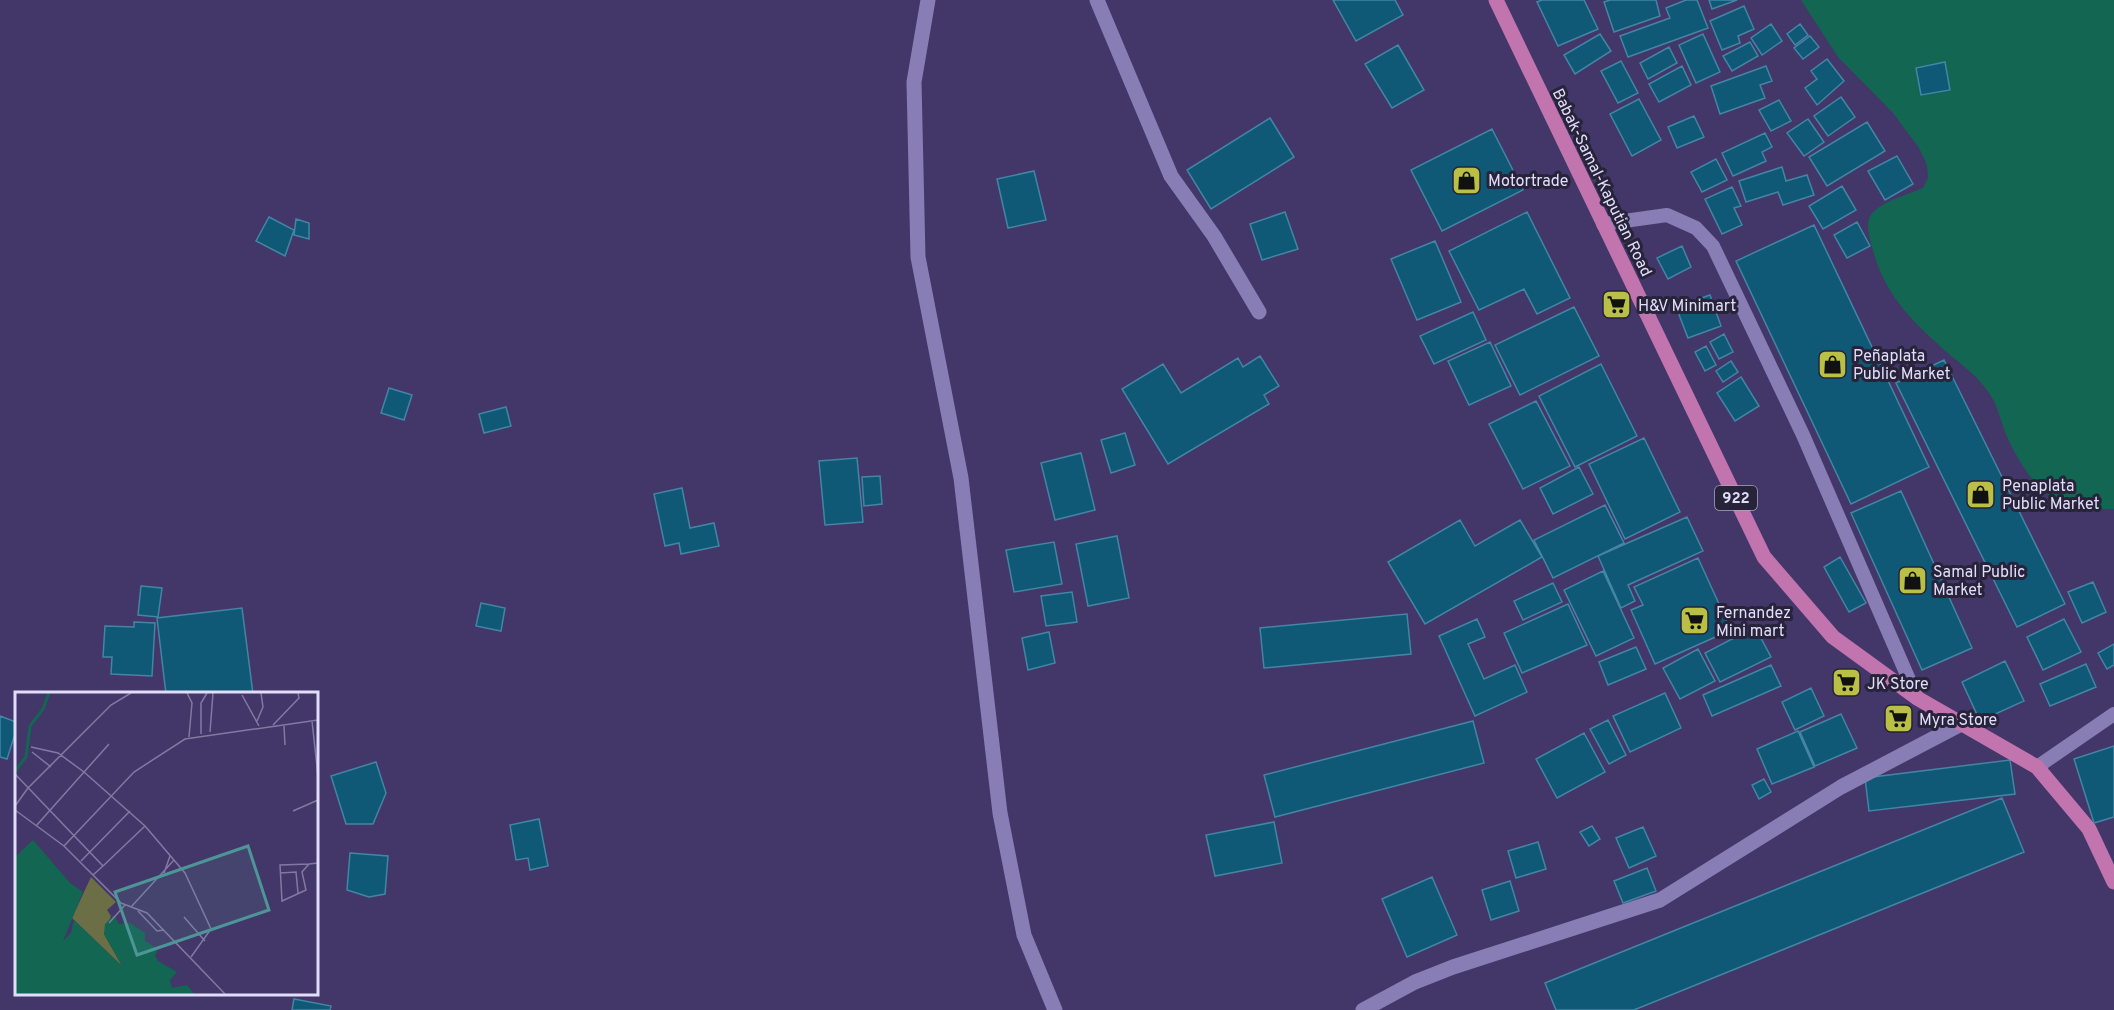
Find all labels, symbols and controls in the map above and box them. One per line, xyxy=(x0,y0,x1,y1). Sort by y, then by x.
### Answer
street label: Babak-Samal-Kaputian Road xyxy=(1547,86,1656,280)
shop icon: Motortrade xyxy=(1451,164,1483,196)
place label: Motortrade xyxy=(1488,172,1568,192)
supermarket icon: H&V Minimart xyxy=(1601,289,1633,321)
place label: H&V Minimart xyxy=(1638,297,1736,317)
place label: Peñaplata Public Market xyxy=(1853,347,1951,385)
shop icon: Peñaplata Public Market xyxy=(1816,348,1848,380)
place label: Penaplata Public Market xyxy=(2002,477,2100,515)
shop icon: Penaplata Public Market xyxy=(1965,478,1997,510)
road number: 922 xyxy=(1715,486,1757,510)
place label: Samal Public Market xyxy=(1933,563,2025,601)
shop icon: Samal Public Market xyxy=(1896,564,1928,596)
place label: Fernandez Mini mart xyxy=(1716,604,1791,642)
supermarket icon: Fernandez Mini mart xyxy=(1679,605,1711,637)
supermarket icon: JK Store xyxy=(1830,667,1862,699)
place label: JK Store xyxy=(1867,675,1929,695)
inset map xyxy=(15,692,318,995)
supermarket icon: Myra Store xyxy=(1882,703,1914,735)
place label: Myra Store xyxy=(1919,711,1997,731)

